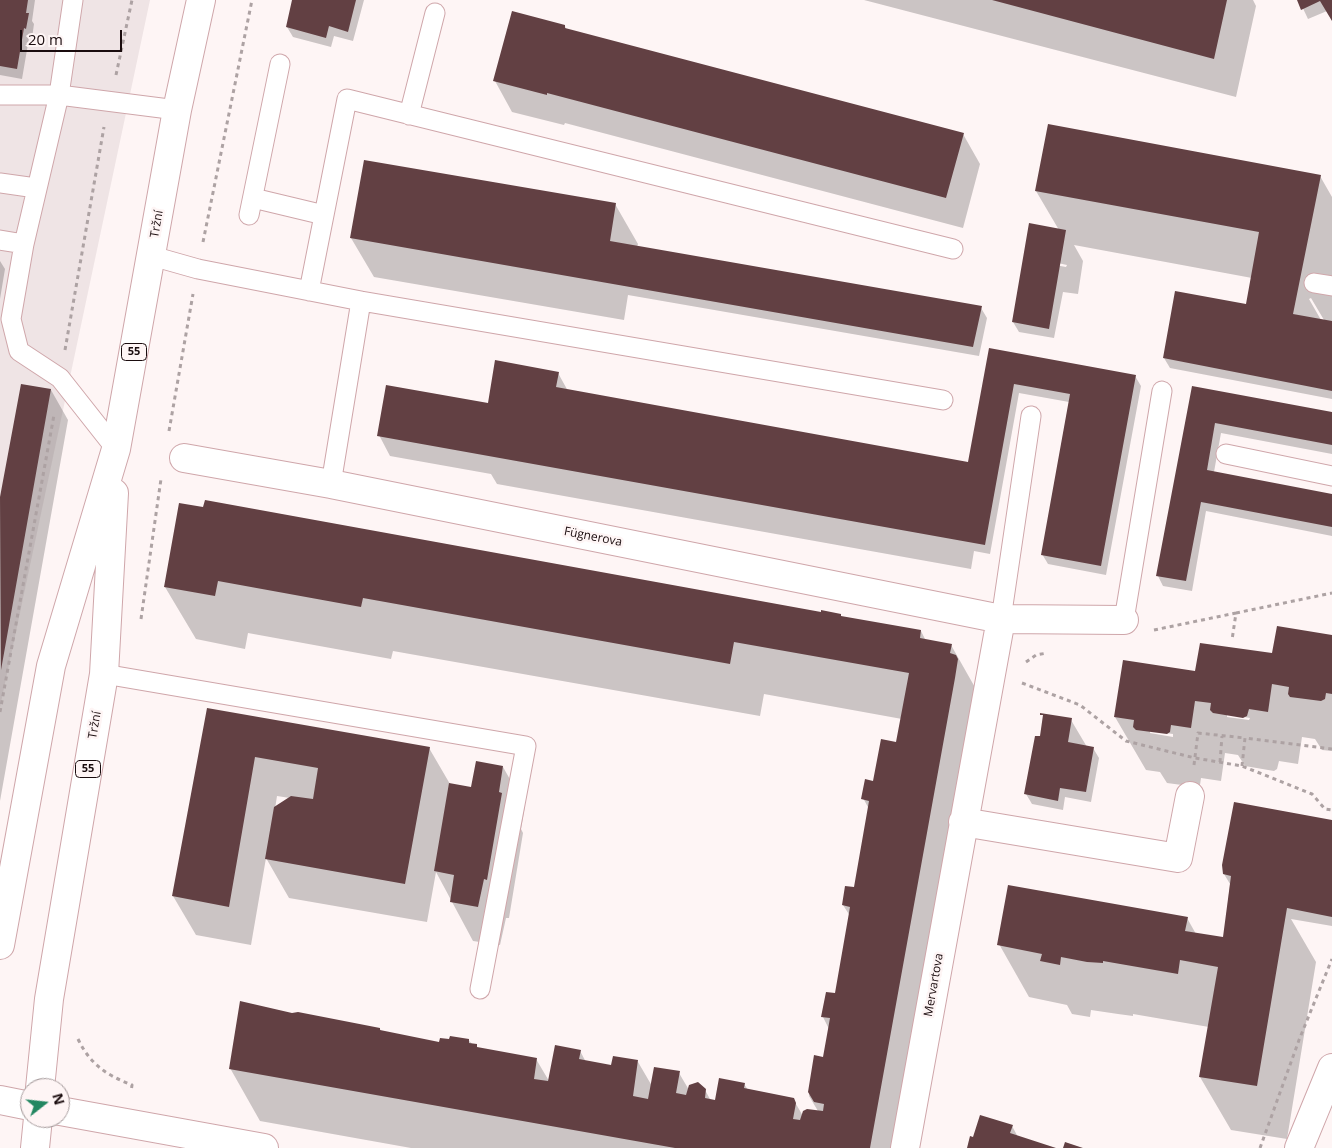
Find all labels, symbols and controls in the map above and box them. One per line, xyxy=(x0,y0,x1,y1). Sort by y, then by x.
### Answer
scale bar xyxy=(22,20,125,52)
text: 20 m xyxy=(28,29,63,49)
street label: Tržní xyxy=(148,209,166,239)
road number: 55 xyxy=(122,344,146,361)
street label: Fügnerova xyxy=(563,524,623,550)
street label: Tržní xyxy=(86,710,104,740)
road number: 55 xyxy=(76,761,100,778)
street label: Mervartova xyxy=(921,952,947,1018)
north arrow xyxy=(20,1078,70,1128)
text: N xyxy=(48,1091,70,1107)

